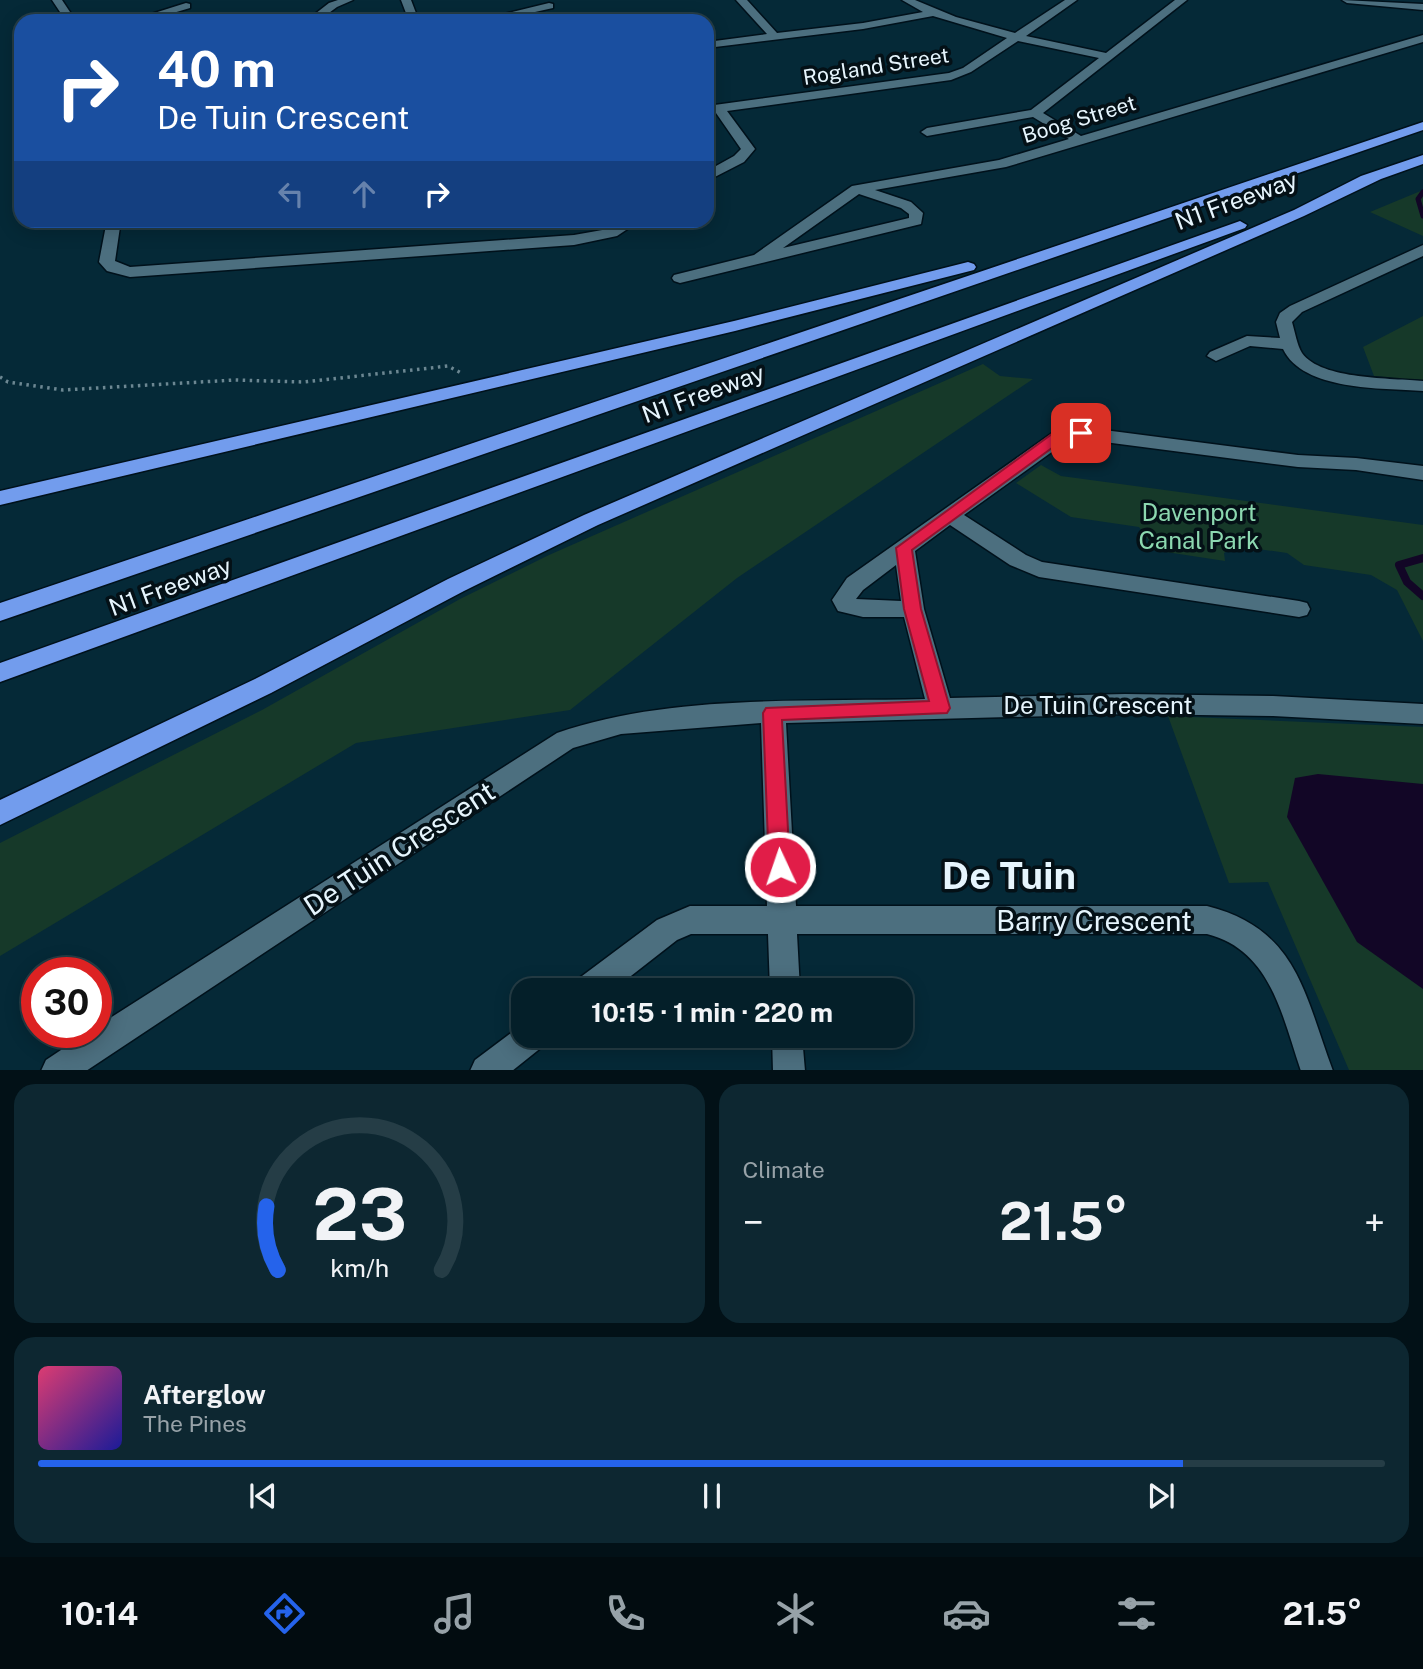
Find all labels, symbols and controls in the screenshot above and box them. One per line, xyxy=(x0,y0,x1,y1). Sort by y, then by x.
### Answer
text: 40 m xyxy=(157,40,276,98)
icon: right xyxy=(42,42,133,133)
street label: Rogland Street xyxy=(801,42,951,90)
street label: Boog Street xyxy=(1019,90,1139,148)
text: De Tuin Crescent xyxy=(157,99,409,136)
street label: N1 Freeway xyxy=(1171,165,1301,235)
icon: left xyxy=(272,175,310,213)
icon: ahead xyxy=(345,175,383,213)
icon: right xyxy=(418,175,456,213)
street label: N1 Freeway xyxy=(638,358,768,428)
pin xyxy=(1051,403,1111,463)
icon: arrive xyxy=(1062,414,1100,452)
park label: Davenport Canal Park xyxy=(1139,498,1260,554)
street label: N1 Freeway xyxy=(105,551,235,621)
street label: De Tuin Crescent xyxy=(1003,691,1193,719)
street label: De Tuin Crescent xyxy=(297,774,501,922)
position arrow xyxy=(743,830,817,904)
district label: De Tuin xyxy=(942,853,1076,898)
street label: Barry Crescent xyxy=(996,904,1192,937)
speed limit sign: 30 xyxy=(21,957,112,1048)
text: 10:15 · 1 min · 220 m xyxy=(591,997,833,1028)
text: Climate xyxy=(743,1156,825,1183)
text: 23 xyxy=(312,1171,407,1256)
text: 21.5° xyxy=(999,1191,1128,1252)
text: − xyxy=(743,1200,764,1245)
text: + xyxy=(1364,1200,1385,1245)
text: km/h xyxy=(330,1252,389,1282)
text: Afterglow xyxy=(143,1379,266,1410)
text: The Pines xyxy=(143,1410,247,1437)
icon: previous xyxy=(244,1477,282,1515)
icon: pause xyxy=(693,1477,731,1515)
icon: next xyxy=(1142,1477,1180,1515)
icon: directions xyxy=(260,1589,309,1638)
icon: music xyxy=(430,1589,479,1638)
icon: phone xyxy=(601,1589,650,1638)
icon: climate xyxy=(771,1589,820,1638)
icon: car xyxy=(942,1589,991,1638)
icon: filters xyxy=(1112,1589,1161,1638)
text: 10:14 xyxy=(61,1595,138,1632)
text: 21.5° xyxy=(1283,1595,1362,1632)

